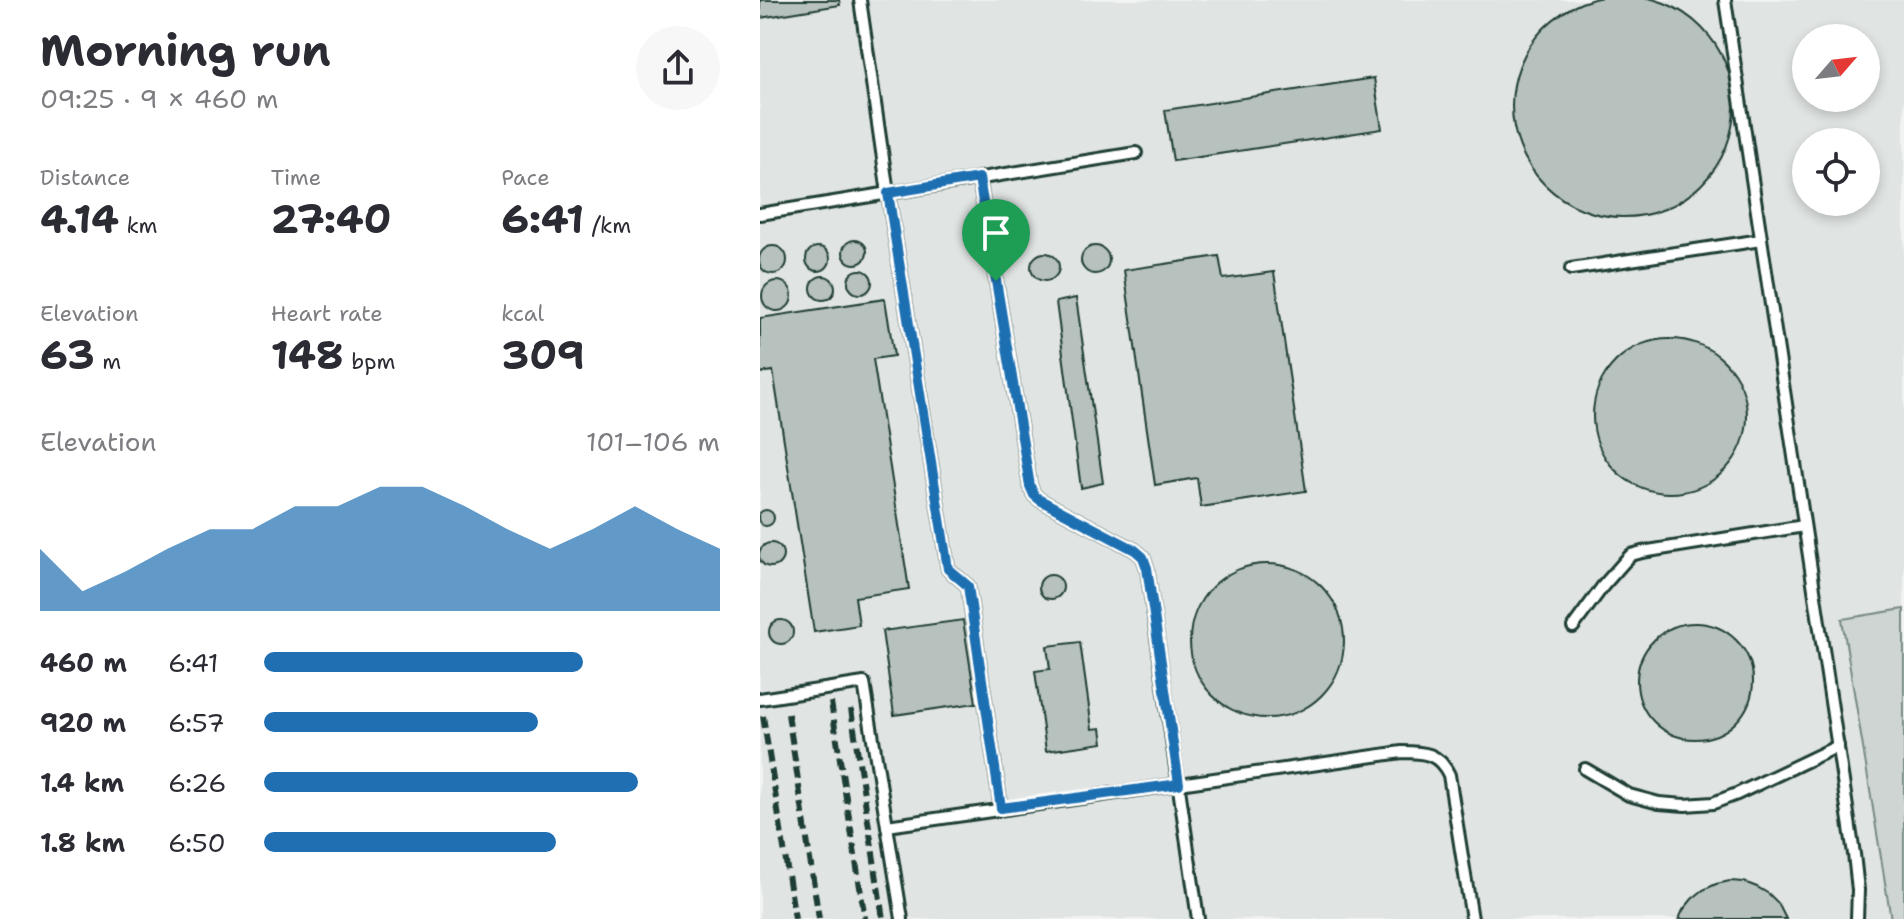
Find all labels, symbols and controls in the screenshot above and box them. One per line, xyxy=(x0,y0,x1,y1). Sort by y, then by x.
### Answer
text: Morning run xyxy=(40,21,331,80)
north arrow xyxy=(1792,24,1880,112)
map controls xyxy=(1792,24,1880,216)
button: share xyxy=(636,26,720,110)
text: 09:25 · 9 × 460 m xyxy=(40,81,278,116)
button: locate xyxy=(1792,128,1880,216)
text: Distance xyxy=(40,163,130,192)
text: Time xyxy=(271,163,321,192)
text: Pace xyxy=(501,163,550,192)
text: 4.14 xyxy=(40,192,119,246)
text: 27:40 xyxy=(271,192,392,246)
text: 6:41 xyxy=(501,192,584,246)
pin xyxy=(962,199,1030,281)
text: km xyxy=(119,211,158,240)
text: /km xyxy=(584,211,631,240)
icon: arrive xyxy=(974,211,1018,255)
text: Elevation xyxy=(40,299,138,328)
text: Heart rate xyxy=(271,299,383,328)
text: kcal xyxy=(501,299,544,328)
text: 63 xyxy=(40,328,95,382)
text: 148 xyxy=(271,328,344,382)
text: 309 xyxy=(501,328,585,382)
text: m xyxy=(95,347,121,376)
text: bpm xyxy=(344,347,396,376)
text: Elevation xyxy=(40,424,156,459)
text: 101–106 m xyxy=(586,424,720,459)
text: 460 m xyxy=(40,645,127,680)
text: 6:41 xyxy=(168,645,219,680)
text: 920 m xyxy=(40,705,126,740)
text: 6:57 xyxy=(168,705,225,740)
text: 1.4 km xyxy=(40,765,124,800)
text: 6:26 xyxy=(168,765,226,800)
text: 1.8 km xyxy=(40,825,125,860)
text: 6:50 xyxy=(168,825,226,860)

